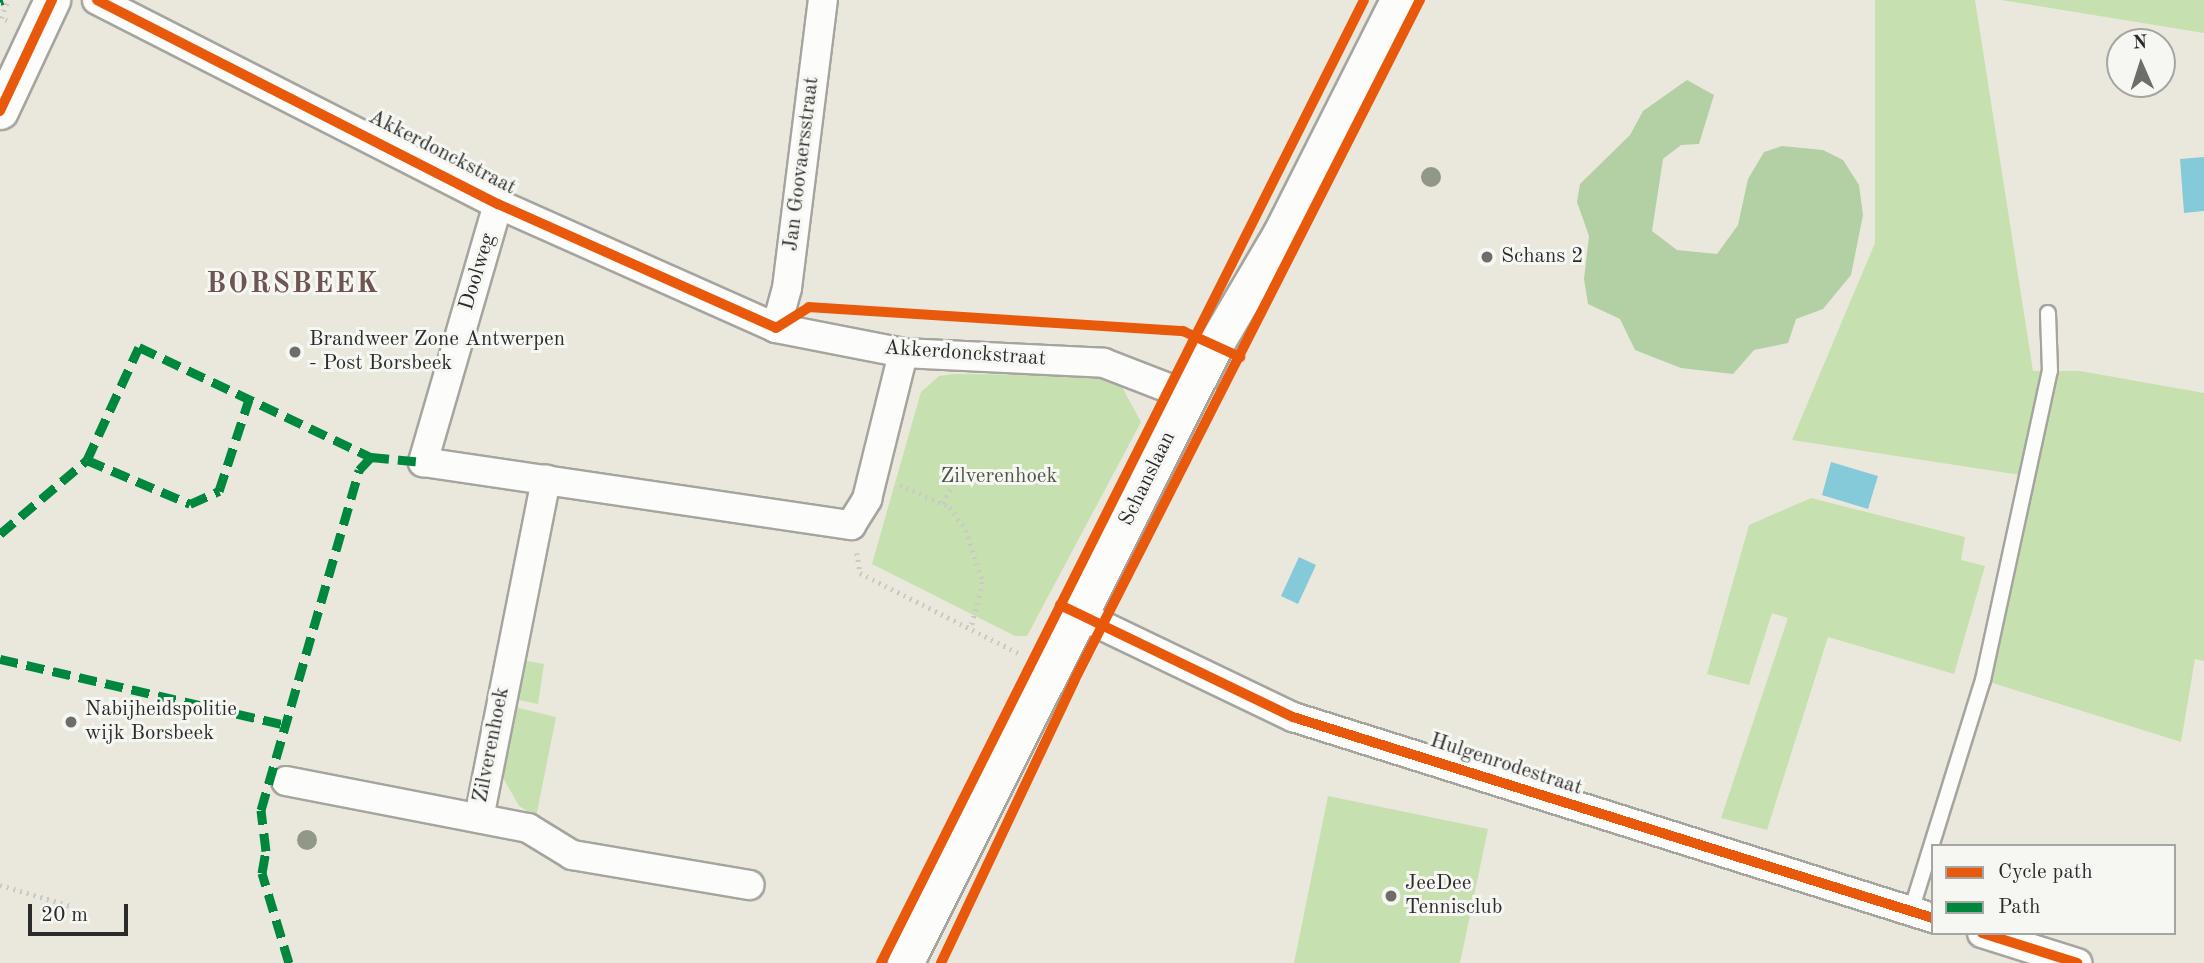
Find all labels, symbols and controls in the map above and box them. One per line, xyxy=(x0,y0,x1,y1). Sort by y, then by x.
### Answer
north arrow xyxy=(2106,28,2176,98)
text: N xyxy=(2132,34,2148,53)
street label: Jan Goovaersstraat xyxy=(779,75,825,253)
street label: Akkerdonckstraat xyxy=(364,105,520,201)
street label: Doolweg xyxy=(454,230,502,314)
place label: Schans 2 xyxy=(1501,244,1583,270)
marker: Schans 2 xyxy=(1479,249,1495,265)
district label: BORSBEEK xyxy=(207,268,379,302)
place label: Brandweer Zone Antwerpen - Post Borsbeek xyxy=(309,327,565,377)
street label: Akkerdonckstraat xyxy=(883,336,1047,372)
marker: Brandweer Zone Antwerpen - Post Borsbeek xyxy=(287,344,303,360)
street label: Schanslaan xyxy=(1114,428,1182,530)
park label: Zilverenhoek xyxy=(941,464,1057,490)
street label: Zilverenhoek xyxy=(468,685,516,805)
place label: Nabijheidspolitie wijk Borsbeek xyxy=(85,697,237,747)
marker: Nabijheidspolitie wijk Borsbeek xyxy=(63,714,79,730)
street label: Hulgenrodestraat xyxy=(1427,729,1585,801)
legend xyxy=(1931,844,2176,935)
text: Cycle path xyxy=(1998,862,2093,883)
place label: JeeDee Tennisclub xyxy=(1405,871,1502,921)
marker: JeeDee Tennisclub xyxy=(1383,888,1399,904)
scale bar xyxy=(32,890,131,934)
text: Path xyxy=(1998,897,2041,918)
text: 20 m xyxy=(41,905,88,926)

